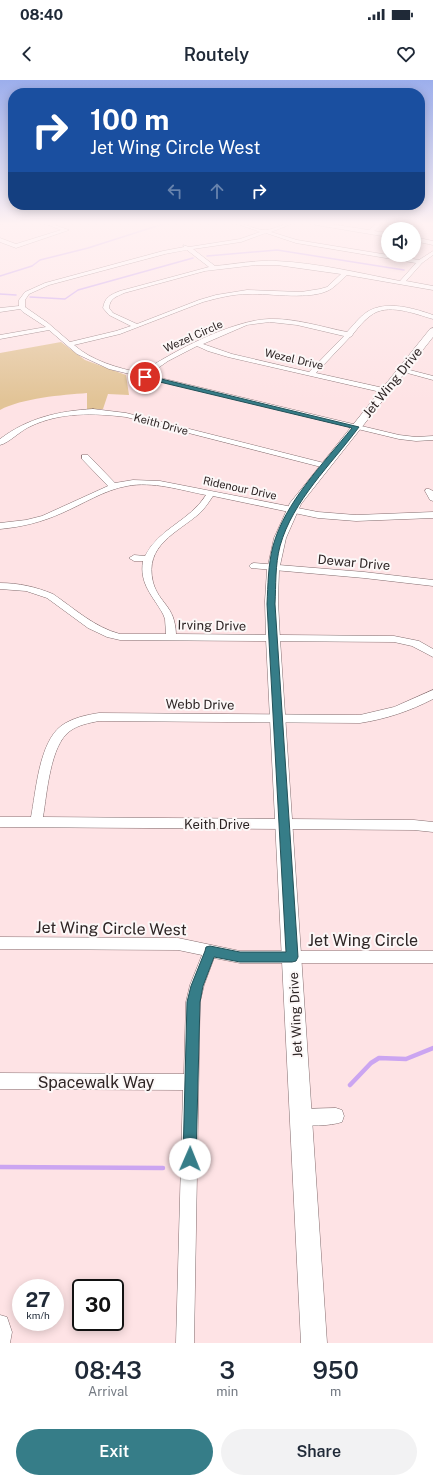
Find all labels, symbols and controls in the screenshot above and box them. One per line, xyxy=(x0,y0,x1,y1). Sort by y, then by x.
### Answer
text: 08:40 xyxy=(20,6,63,23)
icon: back xyxy=(16,43,38,65)
icon: heart xyxy=(395,43,417,65)
text: Routely xyxy=(184,44,249,65)
text: 100 m xyxy=(90,103,169,136)
icon: right xyxy=(24,104,76,156)
text: Jet Wing Circle West xyxy=(90,137,260,158)
icon: left xyxy=(164,180,186,202)
icon: ahead xyxy=(206,180,228,202)
icon: right xyxy=(248,180,270,202)
map controls xyxy=(381,222,421,262)
button: sound xyxy=(381,222,421,262)
street label: Wezel Circle xyxy=(162,318,224,354)
street label: Jet Wing Drive xyxy=(360,344,425,420)
street label: Wezel Drive xyxy=(263,346,325,372)
pin xyxy=(128,360,162,394)
icon: arrive xyxy=(134,366,156,388)
street label: Keith Drive xyxy=(133,411,189,437)
street label: Ridenour Drive xyxy=(202,474,278,502)
street label: Dewar Drive xyxy=(317,552,391,573)
street label: Irving Drive xyxy=(178,617,246,634)
street label: Webb Drive xyxy=(165,696,235,713)
street label: Keith Drive xyxy=(184,817,250,832)
street label: Jet Wing Circle West xyxy=(35,918,187,939)
street label: Jet Wing Circle xyxy=(308,931,418,950)
street label: Jet Wing Drive xyxy=(286,972,305,1058)
street label: Spacewalk Way xyxy=(38,1073,155,1092)
position arrow xyxy=(169,1138,211,1180)
speed limit sign: 30 xyxy=(72,1279,124,1331)
text: 27 xyxy=(25,1288,51,1312)
text: km/h xyxy=(26,1309,50,1321)
text: 08:43 xyxy=(74,1356,142,1384)
text: 3 xyxy=(219,1356,235,1384)
text: 950 xyxy=(312,1356,359,1384)
text: Arrival xyxy=(88,1384,128,1399)
text: min xyxy=(216,1384,238,1399)
text: m xyxy=(330,1384,341,1399)
button: Exit xyxy=(16,1429,213,1475)
button: Share xyxy=(221,1429,417,1475)

